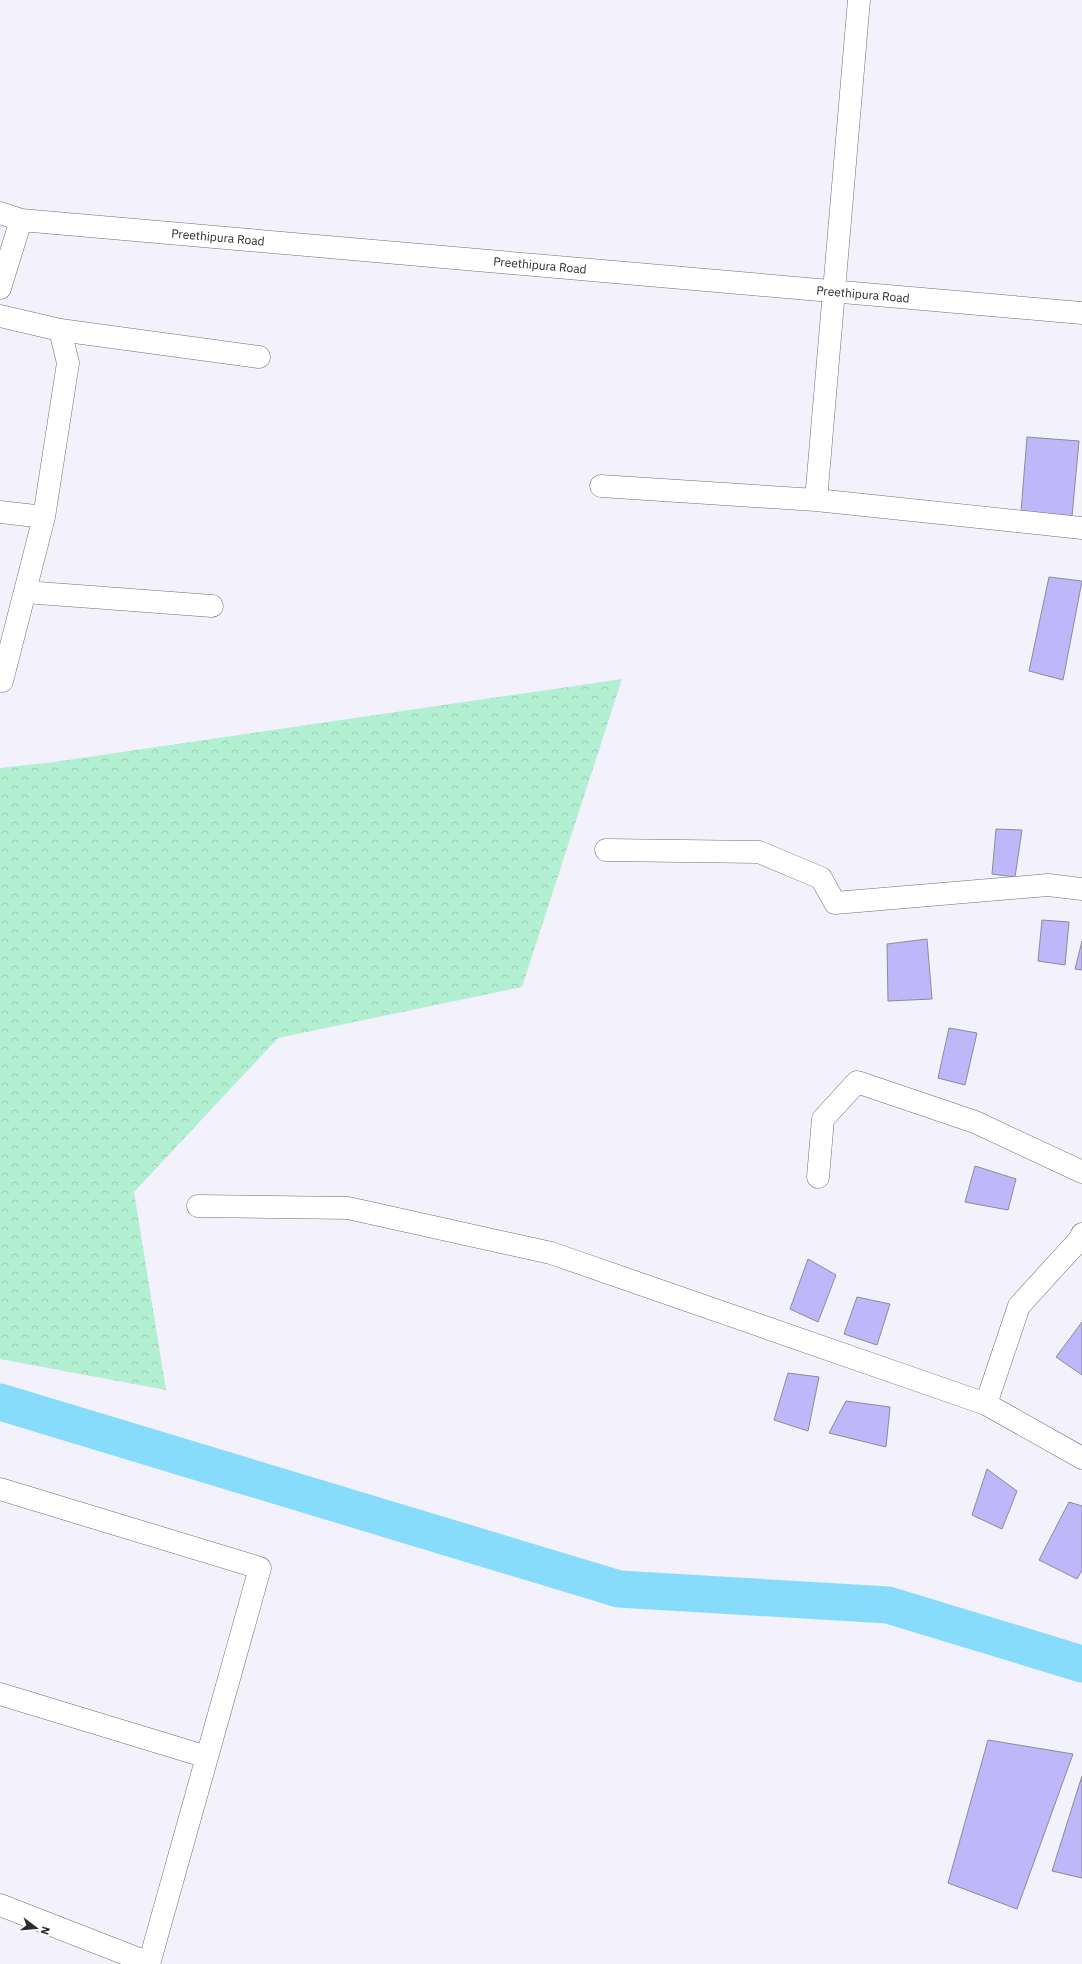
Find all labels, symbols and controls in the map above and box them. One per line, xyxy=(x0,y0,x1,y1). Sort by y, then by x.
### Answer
street label: Preethipura Road xyxy=(171,225,265,249)
street label: Preethipura Road xyxy=(493,253,587,277)
street label: Preethipura Road xyxy=(816,282,910,306)
north arrow xyxy=(16,1908,56,1948)
text: N xyxy=(38,1925,53,1937)

